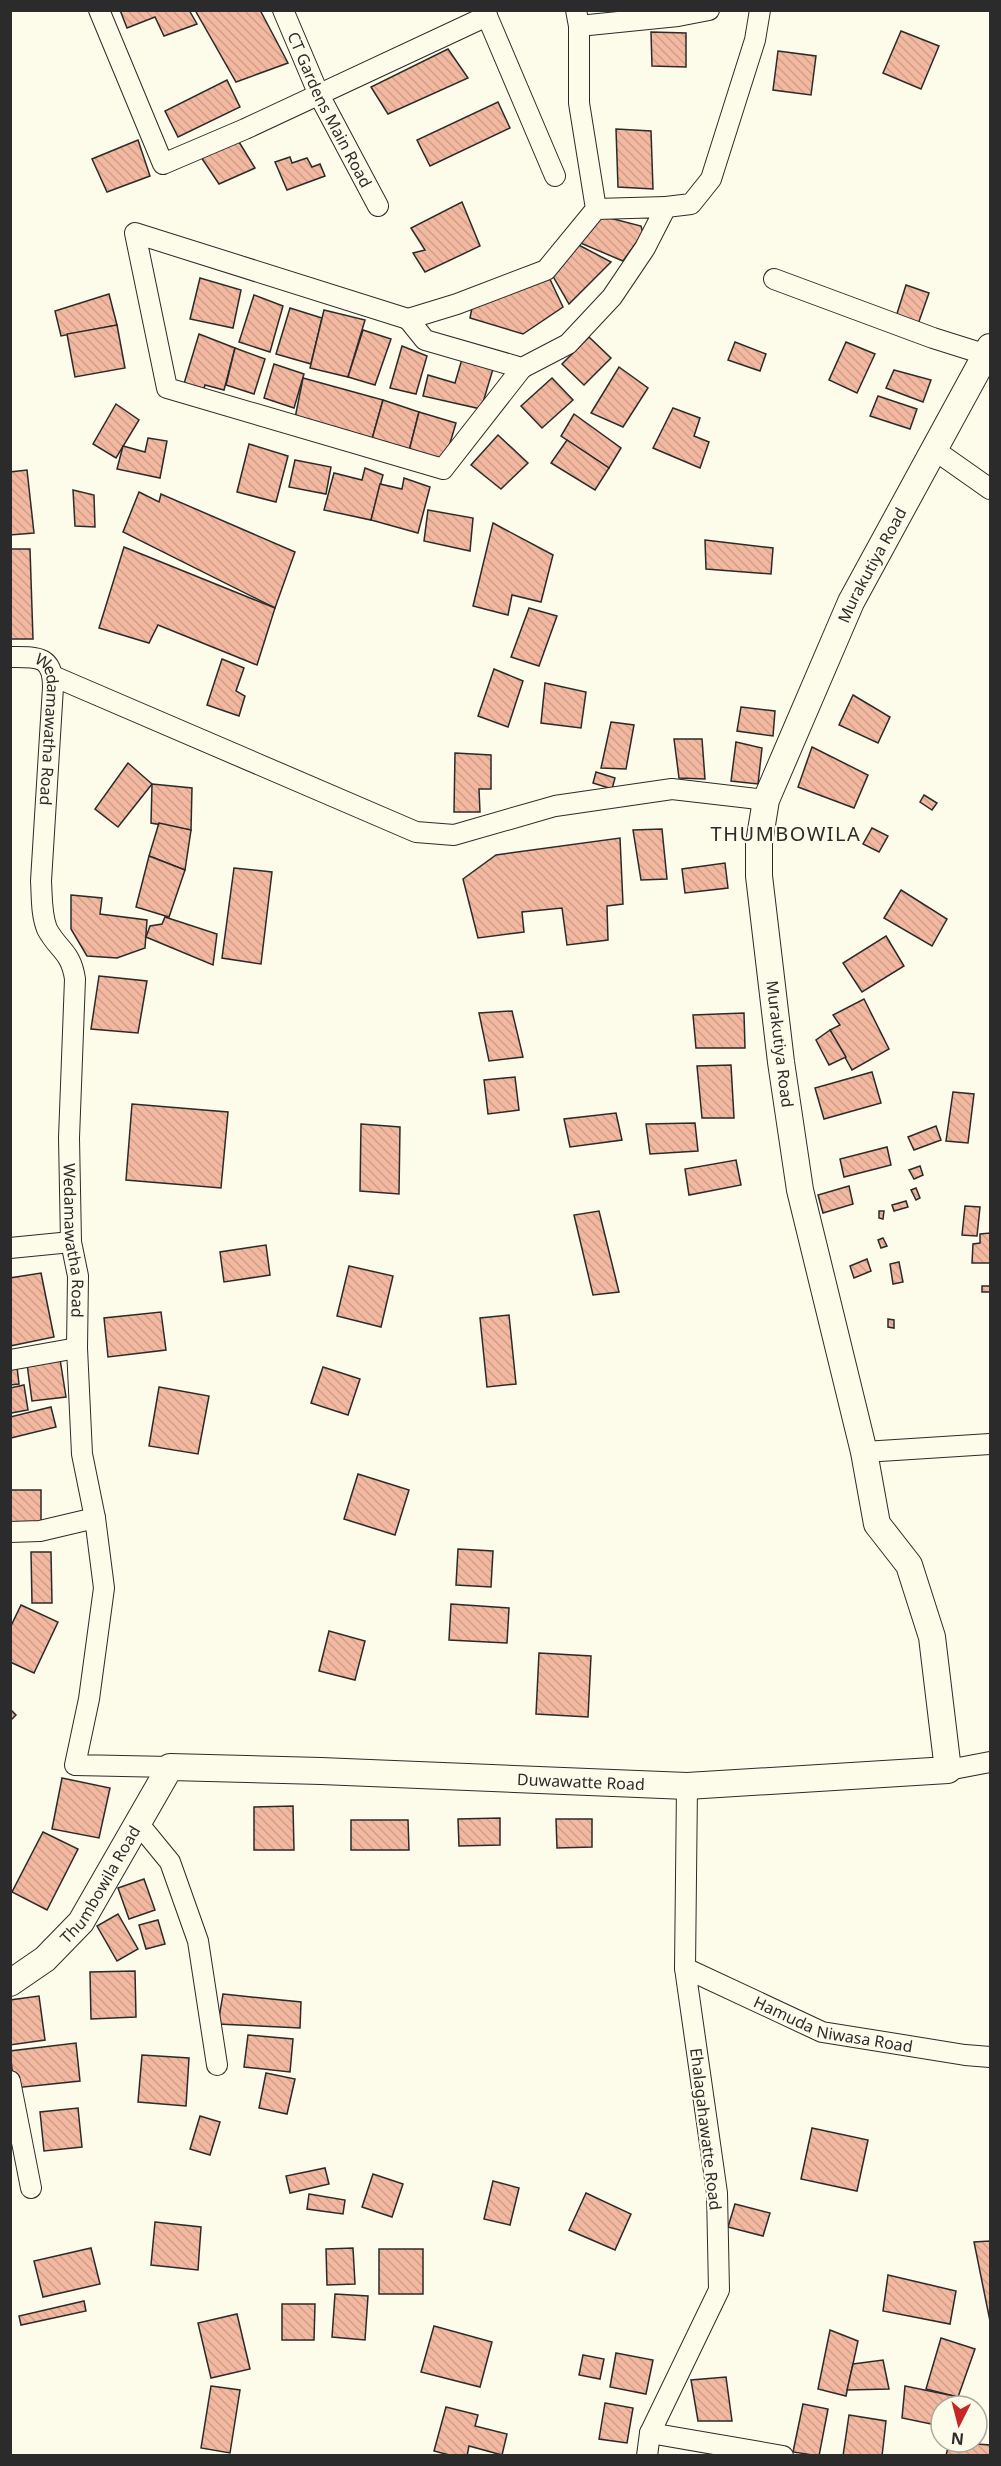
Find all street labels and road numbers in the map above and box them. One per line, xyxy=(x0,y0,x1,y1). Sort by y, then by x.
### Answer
street label: CT Gardens Main Road xyxy=(282,28,377,191)
street label: Murakutiya Road xyxy=(832,504,911,626)
street label: Wedamawatha Road xyxy=(31,648,64,806)
street label: Murakutiya Road xyxy=(761,979,799,1109)
street label: Wedamawatha Road xyxy=(58,1163,89,1318)
street label: Duwawatte Road xyxy=(517,1768,645,1795)
street label: Thumbowila Road xyxy=(55,1821,145,1948)
street label: Hamuda Niwasa Road xyxy=(750,1991,914,2057)
street label: Ehalagahawatte Road xyxy=(685,2047,727,2211)

